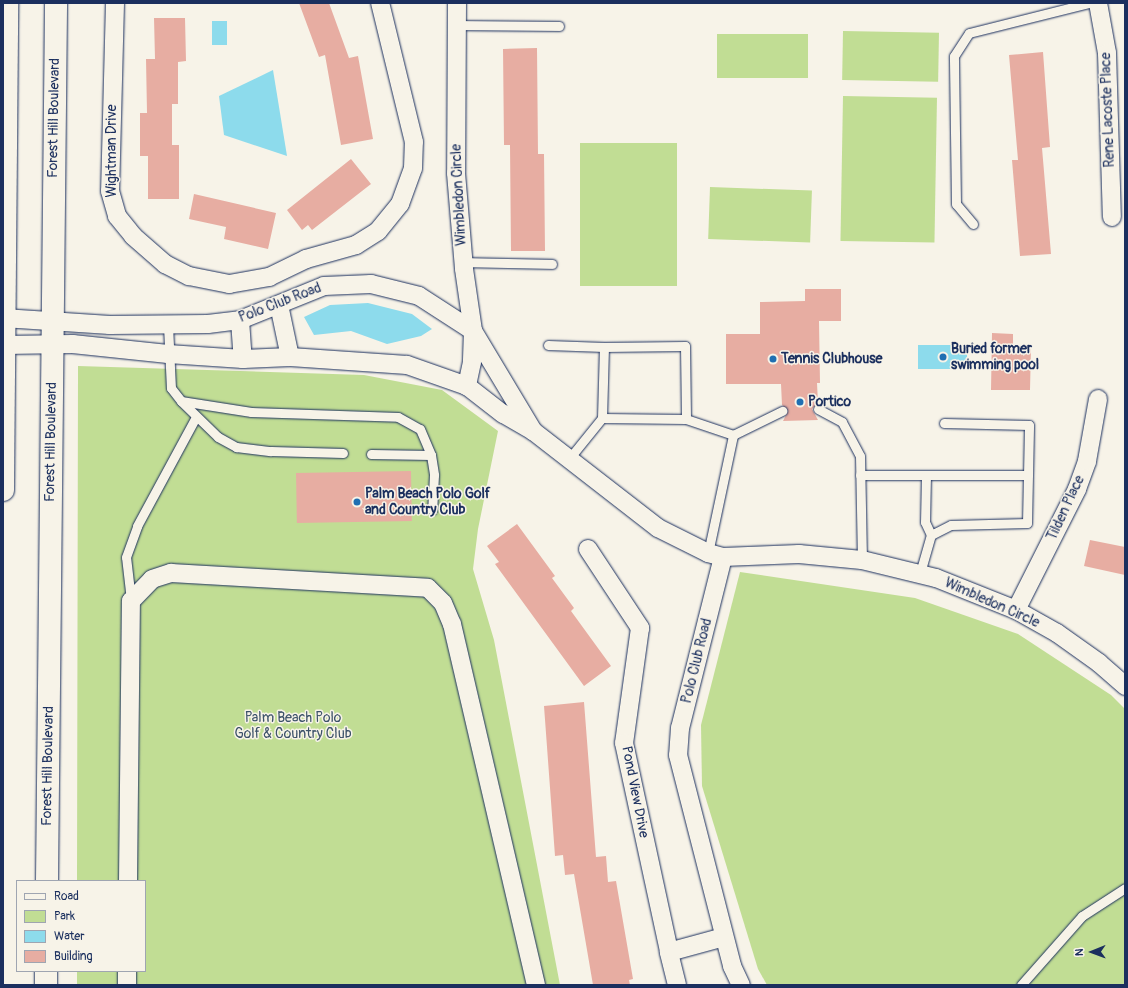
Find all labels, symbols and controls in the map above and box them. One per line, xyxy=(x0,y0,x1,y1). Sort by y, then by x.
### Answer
street label: Rene Lacoste Place xyxy=(1098,52,1118,168)
street label: Forest Hill Boulevard xyxy=(45,58,63,178)
street label: Wightman Drive xyxy=(104,104,120,198)
street label: Wimbledon Circle xyxy=(448,144,470,246)
street label: Polo Club Road xyxy=(236,280,324,326)
place label: Buried former swimming pool xyxy=(951,341,1039,374)
place label: Tennis Clubhouse xyxy=(781,351,882,367)
marker: Buried former swimming pool xyxy=(938,352,948,362)
marker: Tennis Clubhouse xyxy=(768,354,778,364)
street label: Forest Hill Boulevard xyxy=(42,382,60,502)
place label: Portico xyxy=(808,394,851,410)
marker: Portico xyxy=(795,397,805,407)
street label: Tilden Place xyxy=(1044,473,1088,543)
place label: Palm Beach Polo Golf and Country Club xyxy=(365,486,490,518)
marker: Palm Beach Polo Golf and Country Club xyxy=(352,497,362,507)
street label: Wimbledon Circle xyxy=(942,575,1042,631)
street label: Polo Club Road xyxy=(678,617,716,705)
street label: Forest Hill Boulevard xyxy=(39,706,57,826)
park label: Palm Beach Polo Golf & Country Club xyxy=(234,710,352,742)
street label: Pond View Drive xyxy=(618,745,652,839)
legend xyxy=(16,880,146,972)
text: Road xyxy=(54,889,79,904)
text: Park xyxy=(54,909,75,924)
text: Water xyxy=(54,929,85,944)
north arrow xyxy=(1072,932,1112,972)
text: N xyxy=(1073,948,1086,956)
text: Building xyxy=(54,949,93,964)

